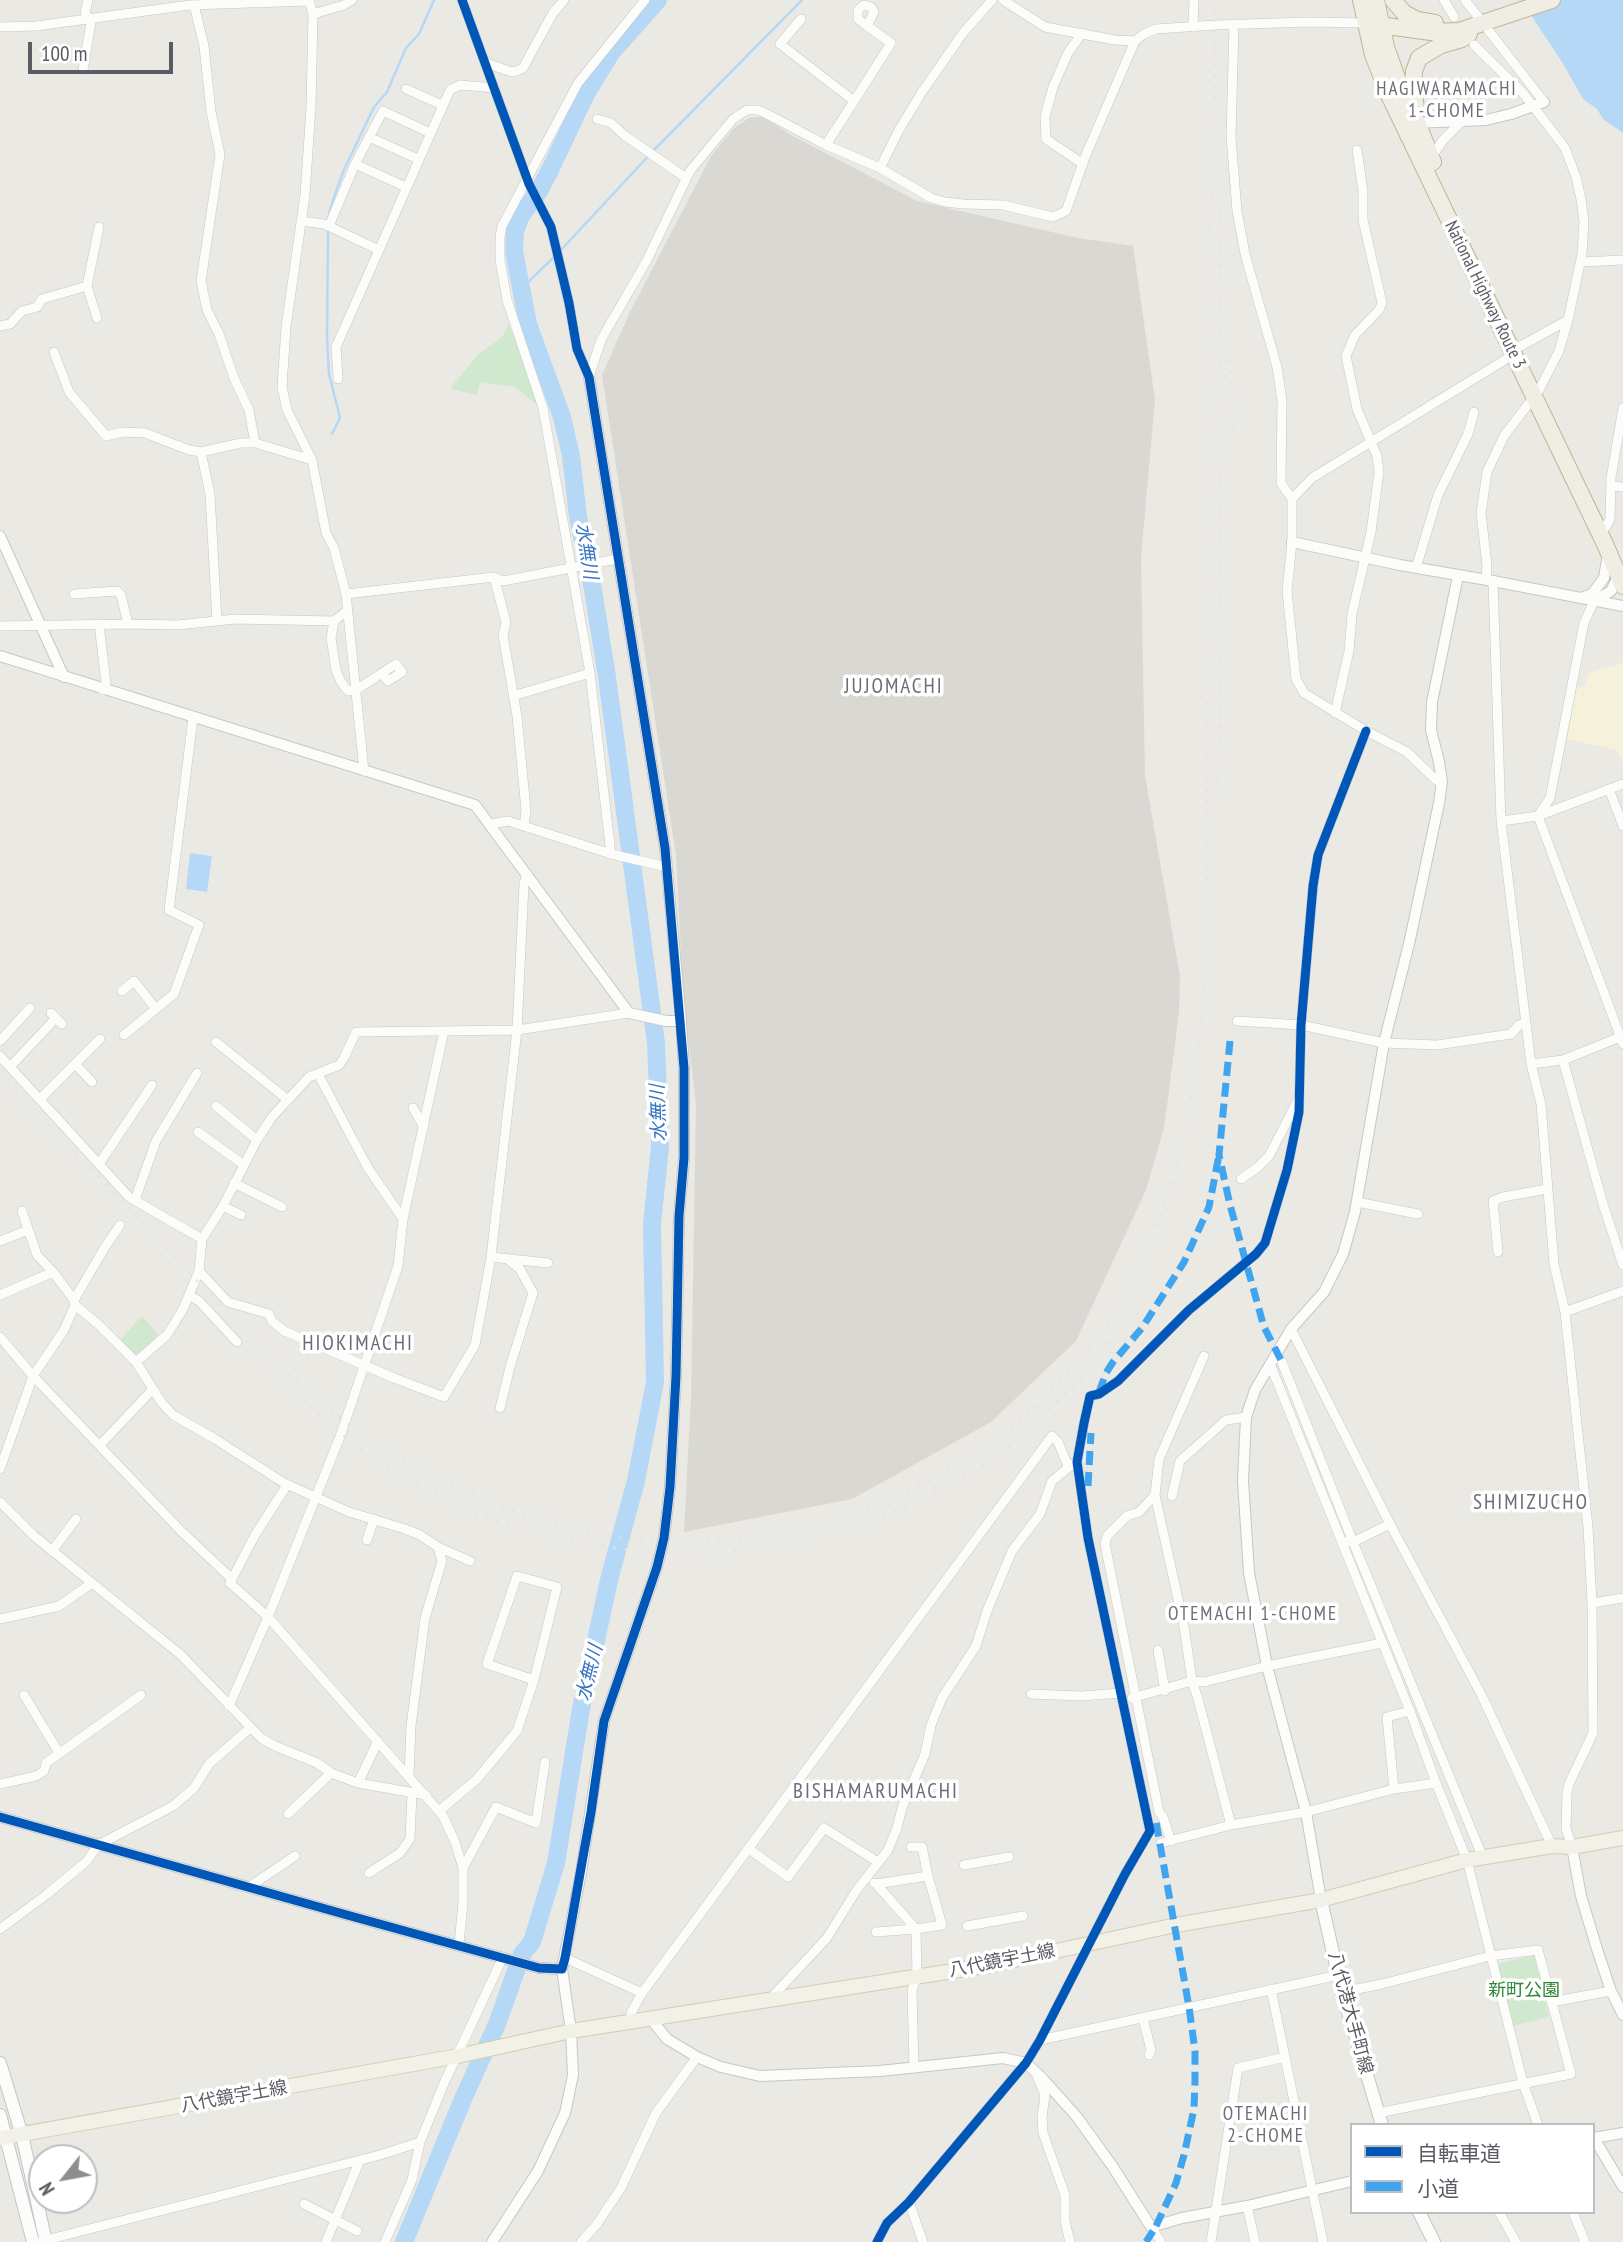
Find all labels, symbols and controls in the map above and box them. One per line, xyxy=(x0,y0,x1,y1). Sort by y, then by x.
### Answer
scale bar xyxy=(32,28,177,72)
text: 100 m xyxy=(41,40,87,67)
district label: HAGIWARAMACHI 1-CHOME xyxy=(1378,79,1516,123)
street label: National Highway Route 3 xyxy=(1440,217,1530,373)
water label: 水無川 xyxy=(570,521,602,581)
district label: JUJOMACHI xyxy=(846,674,942,700)
water label: 水無川 xyxy=(647,1084,671,1142)
district label: HIOKIMACHI xyxy=(303,1331,413,1357)
district label: SHIMIZUCHO xyxy=(1474,1490,1588,1516)
district label: OTEMACHI 1-CHOME xyxy=(1170,1604,1336,1626)
water label: 水無川 xyxy=(572,1643,608,1703)
district label: BISHAMARUMACHI xyxy=(795,1779,957,1805)
street label: 八代鏡宇土線 xyxy=(947,1940,1057,1982)
street label: 八代港大手町線 xyxy=(1323,1949,1377,2077)
park label: 新町公園 xyxy=(1488,1980,1560,2002)
street label: 八代鏡宇土線 xyxy=(179,2077,289,2117)
district label: OTEMACHI 2-CHOME xyxy=(1224,2104,1308,2148)
legend xyxy=(1350,2123,1595,2214)
text: 自転車道 xyxy=(1417,2140,1501,2167)
north arrow xyxy=(28,2144,98,2214)
text: 小道 xyxy=(1417,2175,1459,2202)
text: N xyxy=(34,2178,60,2199)

